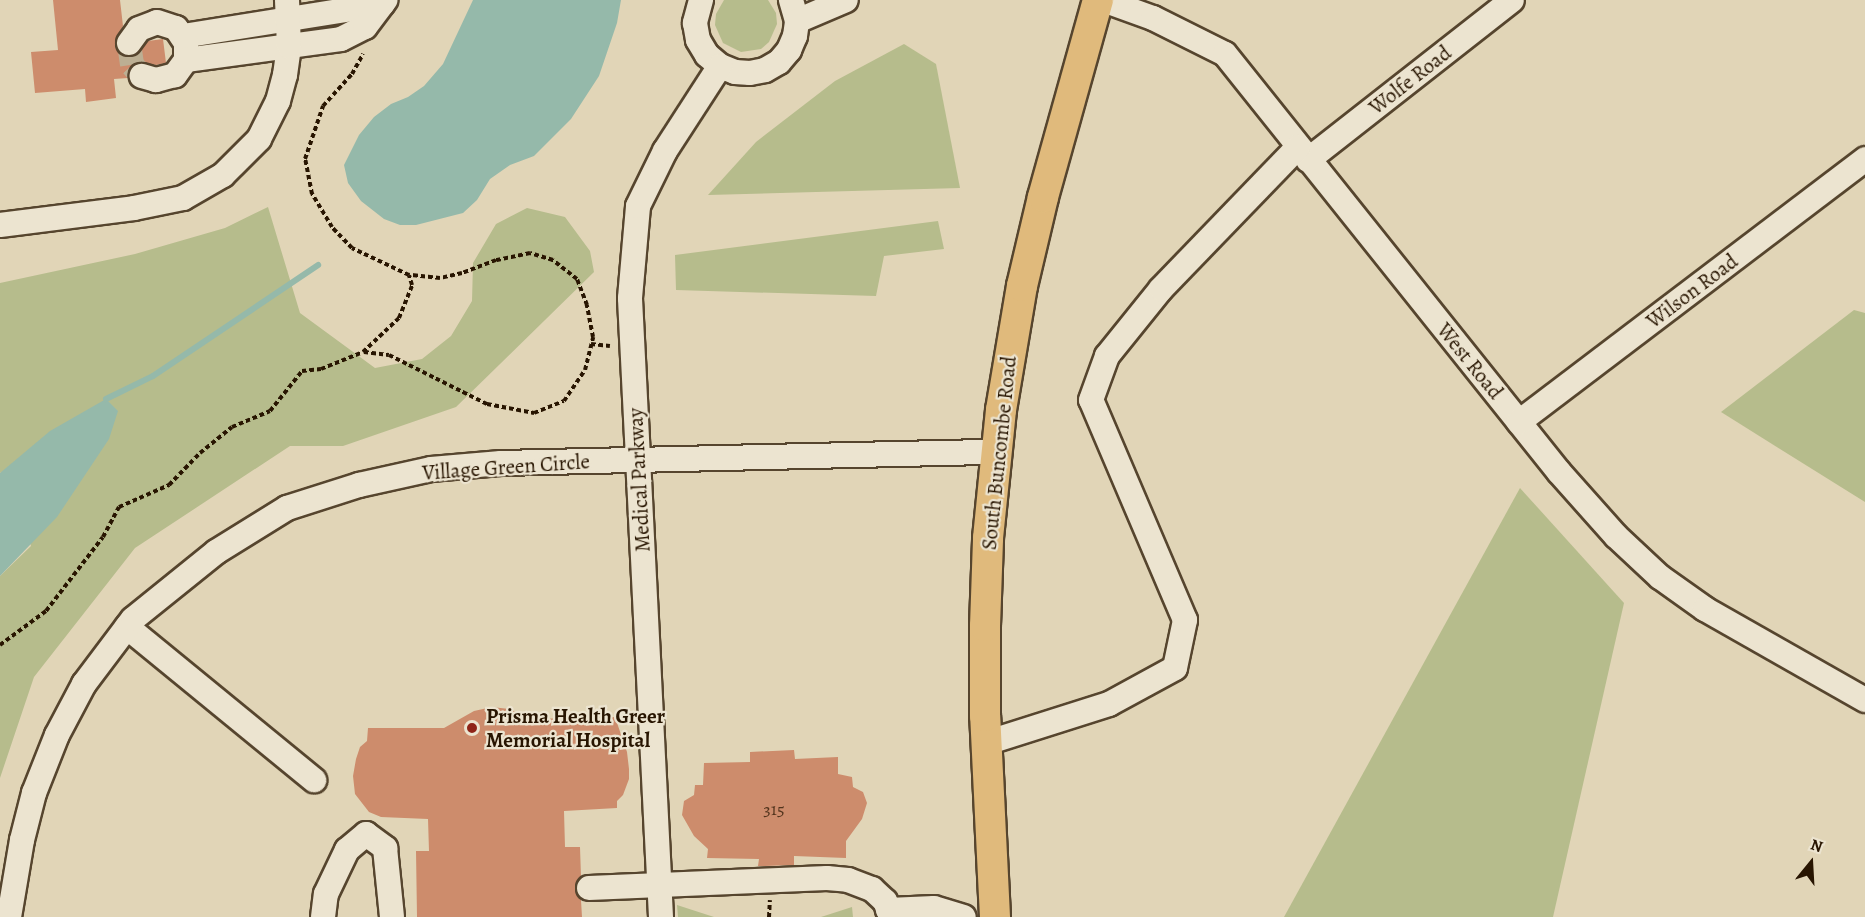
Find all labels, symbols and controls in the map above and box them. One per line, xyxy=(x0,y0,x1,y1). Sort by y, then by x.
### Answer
street label: Wolfe Road xyxy=(1364,40,1456,120)
street label: Wilson Road xyxy=(1641,248,1743,334)
street label: West Road xyxy=(1432,318,1508,404)
street label: South Buncombe Road xyxy=(976,355,1022,551)
street label: Medical Parkway xyxy=(623,407,655,553)
street label: Village Green Circle xyxy=(421,449,591,485)
place label: Prisma Health Greer Memorial Hospital xyxy=(486,703,665,753)
marker: Prisma Health Greer Memorial Hospital xyxy=(463,719,481,737)
house number: 315 xyxy=(763,798,785,820)
north arrow xyxy=(1781,833,1841,893)
text: N xyxy=(1808,834,1826,858)

